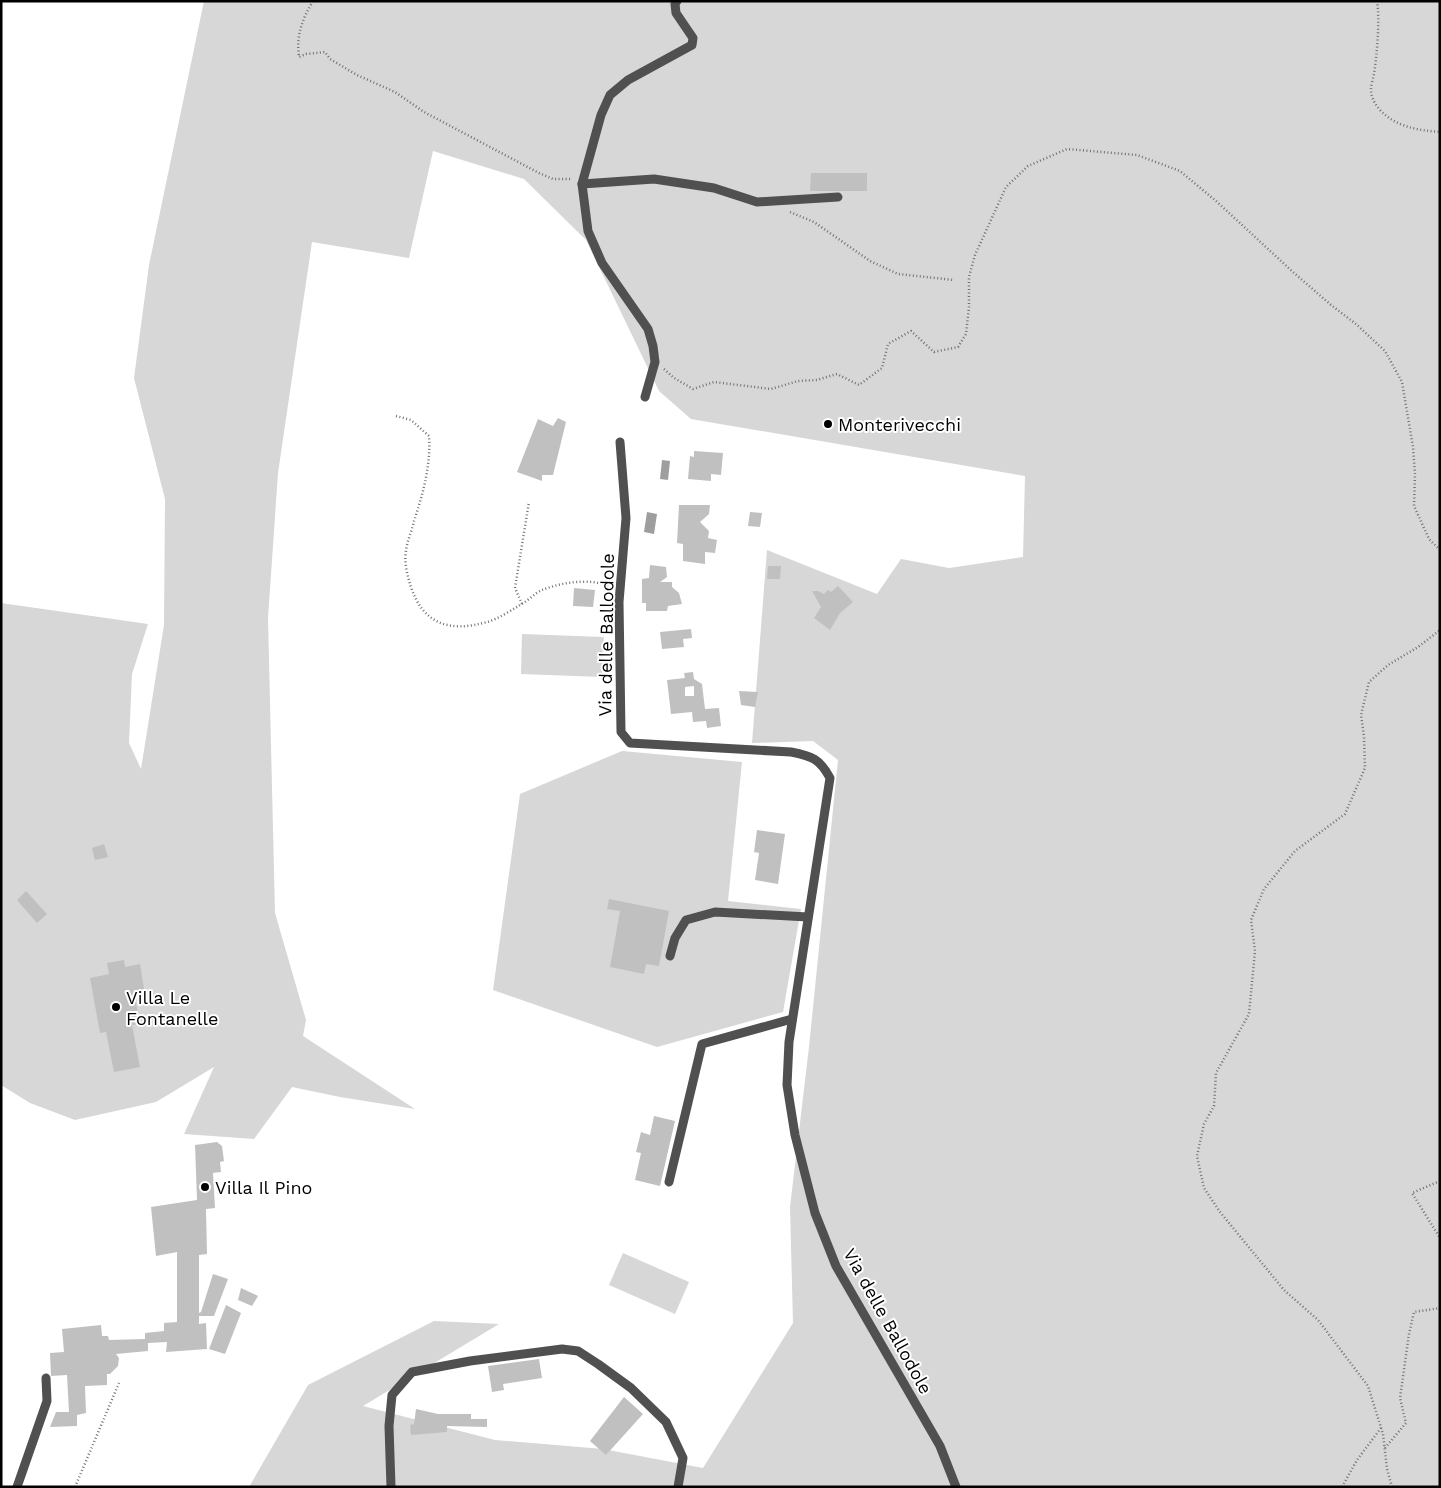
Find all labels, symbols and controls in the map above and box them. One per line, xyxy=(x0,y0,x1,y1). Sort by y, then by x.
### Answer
place label: Monterivecchi xyxy=(838,414,961,435)
marker: Monterivecchi xyxy=(822,418,834,430)
street label: Via delle Ballodole xyxy=(594,553,618,717)
place label: Villa Le Fontanelle xyxy=(126,987,218,1029)
marker: Villa Le Fontanelle xyxy=(110,1001,122,1013)
place label: Villa Il Pino xyxy=(215,1177,312,1198)
marker: Villa Il Pino xyxy=(199,1181,211,1193)
street label: Via delle Ballodole xyxy=(839,1244,937,1398)

